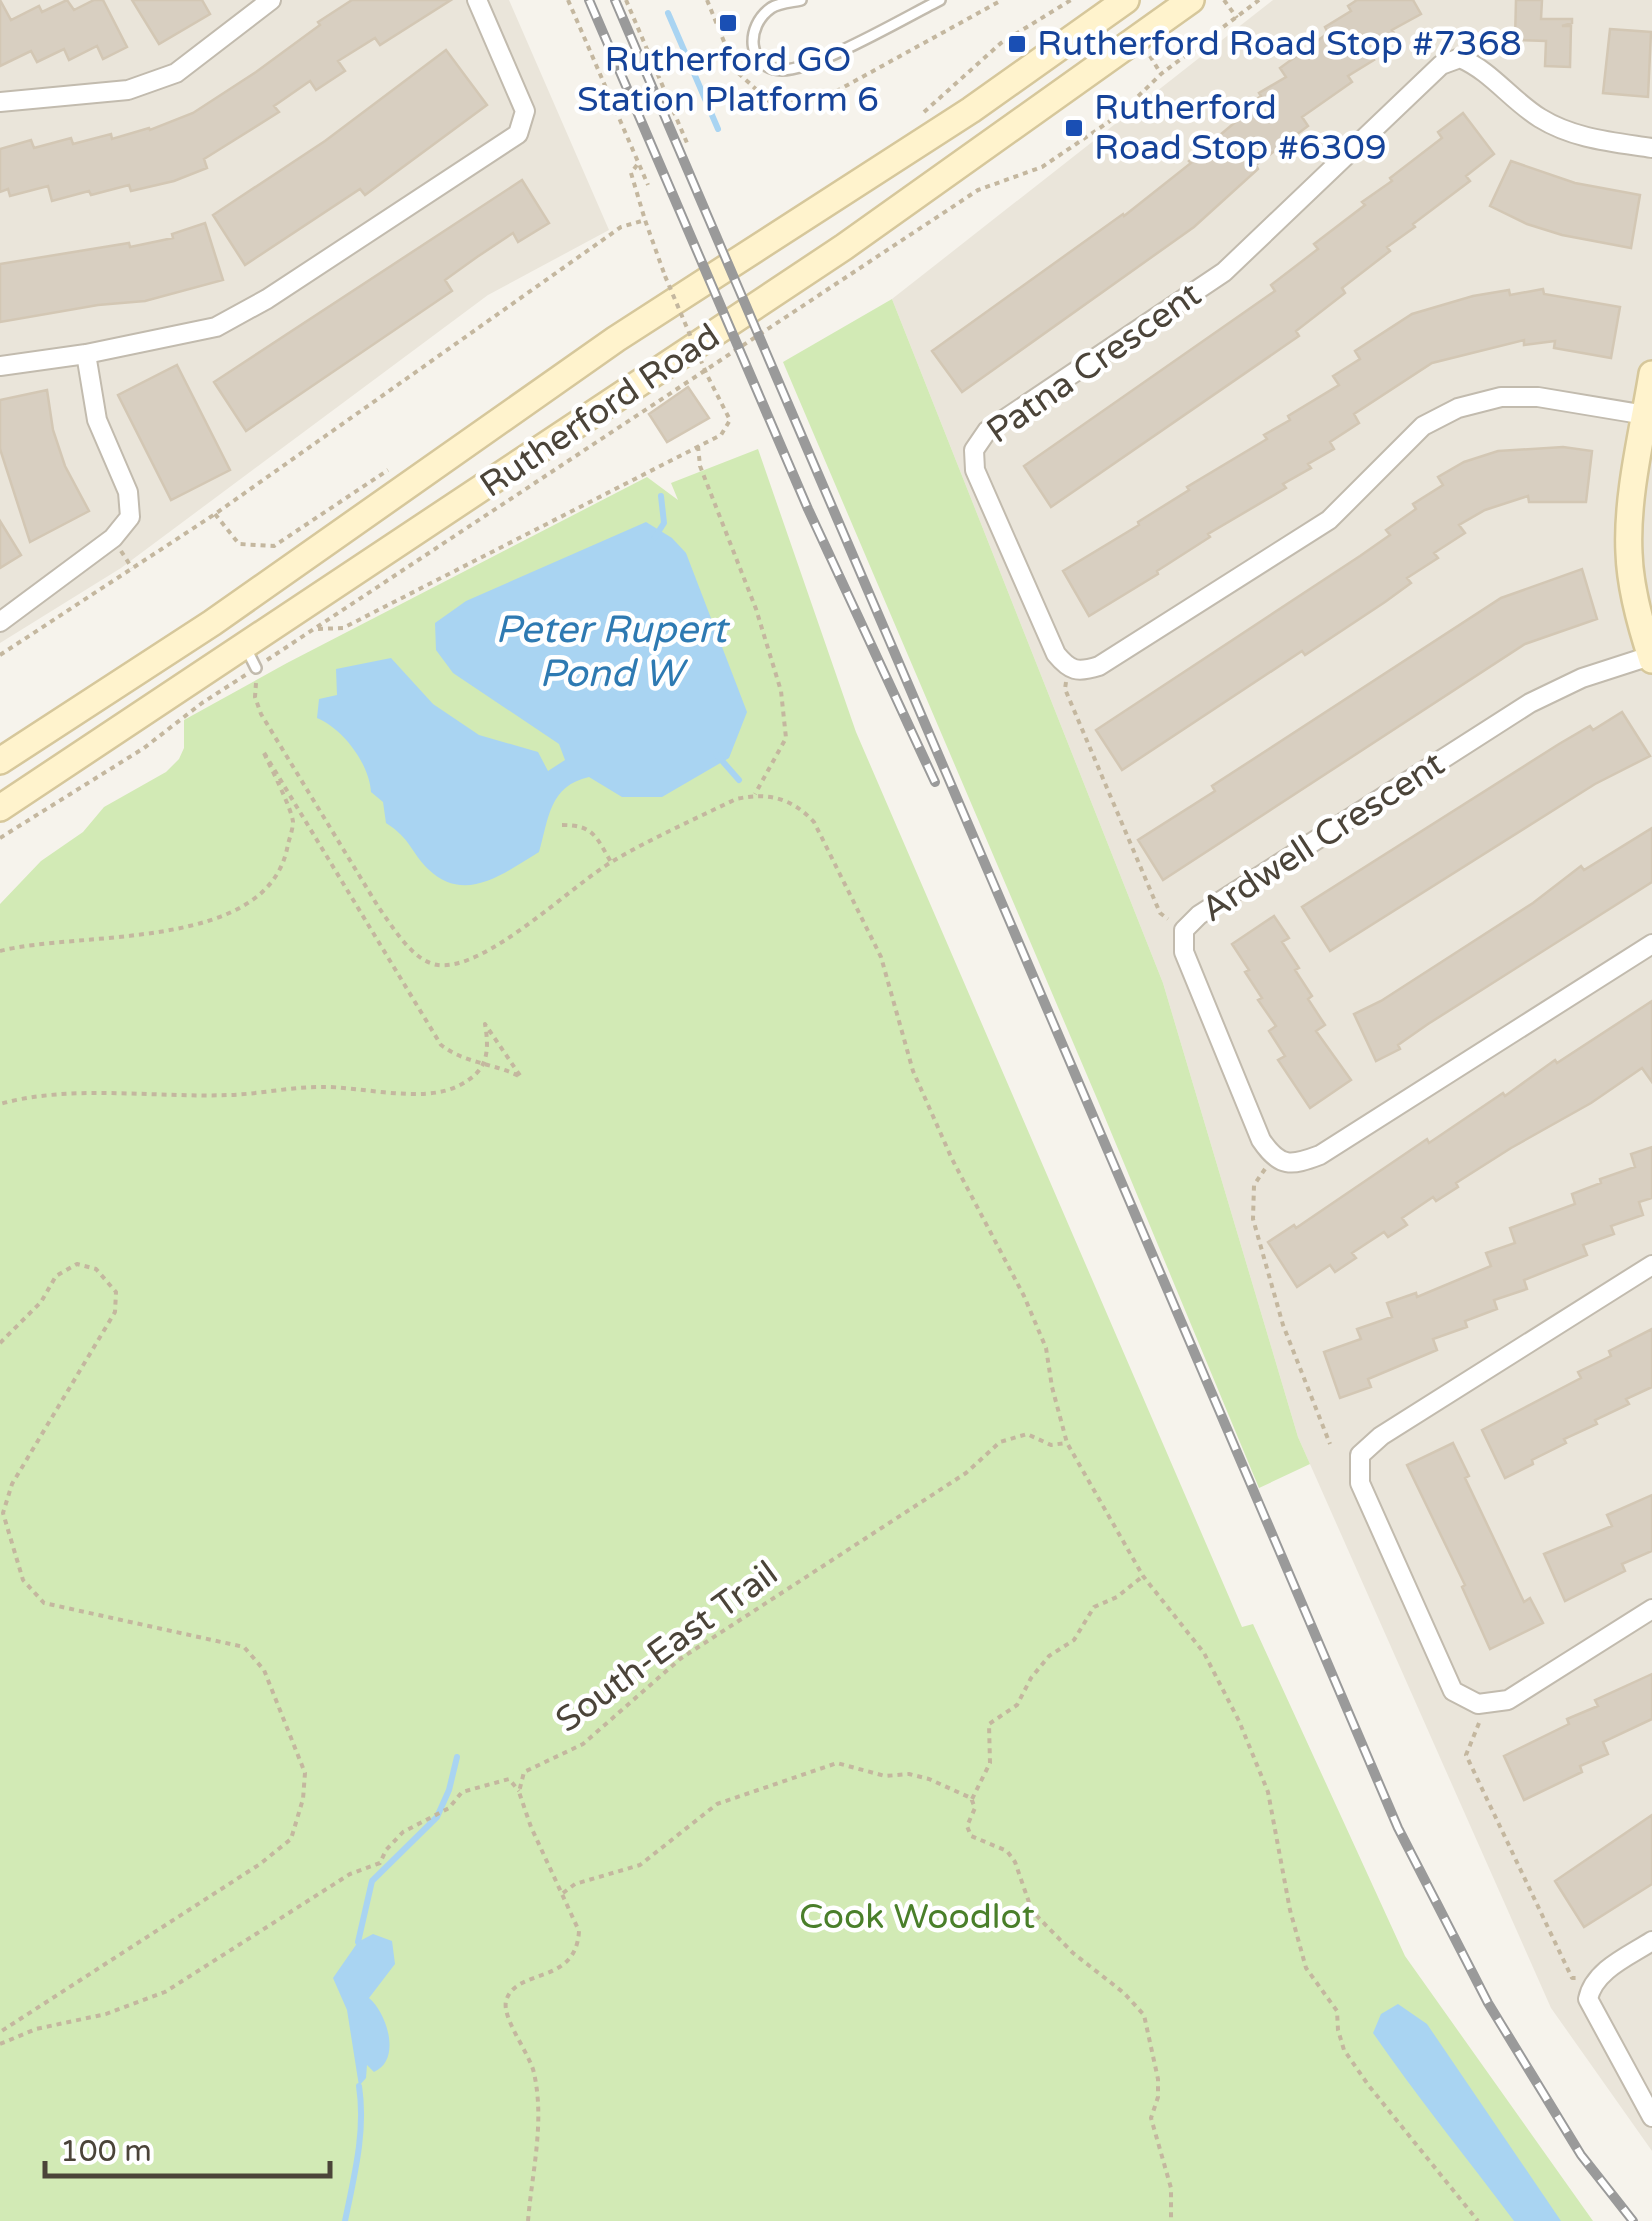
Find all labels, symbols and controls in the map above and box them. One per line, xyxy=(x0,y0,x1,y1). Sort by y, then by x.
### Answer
marker: Rutherford GO Station Platform 6 xyxy=(717,12,739,34)
place label: Rutherford Road Stop #7368 xyxy=(1037,23,1522,65)
marker: Rutherford Road Stop #7368 xyxy=(1006,33,1028,55)
place label: Rutherford GO Station Platform 6 xyxy=(577,39,879,121)
place label: Rutherford Road Stop #6309 xyxy=(1094,87,1387,169)
marker: Rutherford Road Stop #6309 xyxy=(1063,117,1085,139)
street label: Patna Crescent xyxy=(979,274,1209,452)
street label: Rutherford Road xyxy=(472,315,728,507)
water label: Peter Rupert Pond W xyxy=(495,607,731,697)
street label: Ardwell Crescent xyxy=(1194,743,1452,931)
street label: South-East Trail xyxy=(548,1553,786,1741)
park label: Cook Woodlot xyxy=(799,1896,1035,1938)
scale bar xyxy=(45,2116,330,2178)
text: 100 m xyxy=(60,2133,152,2170)

